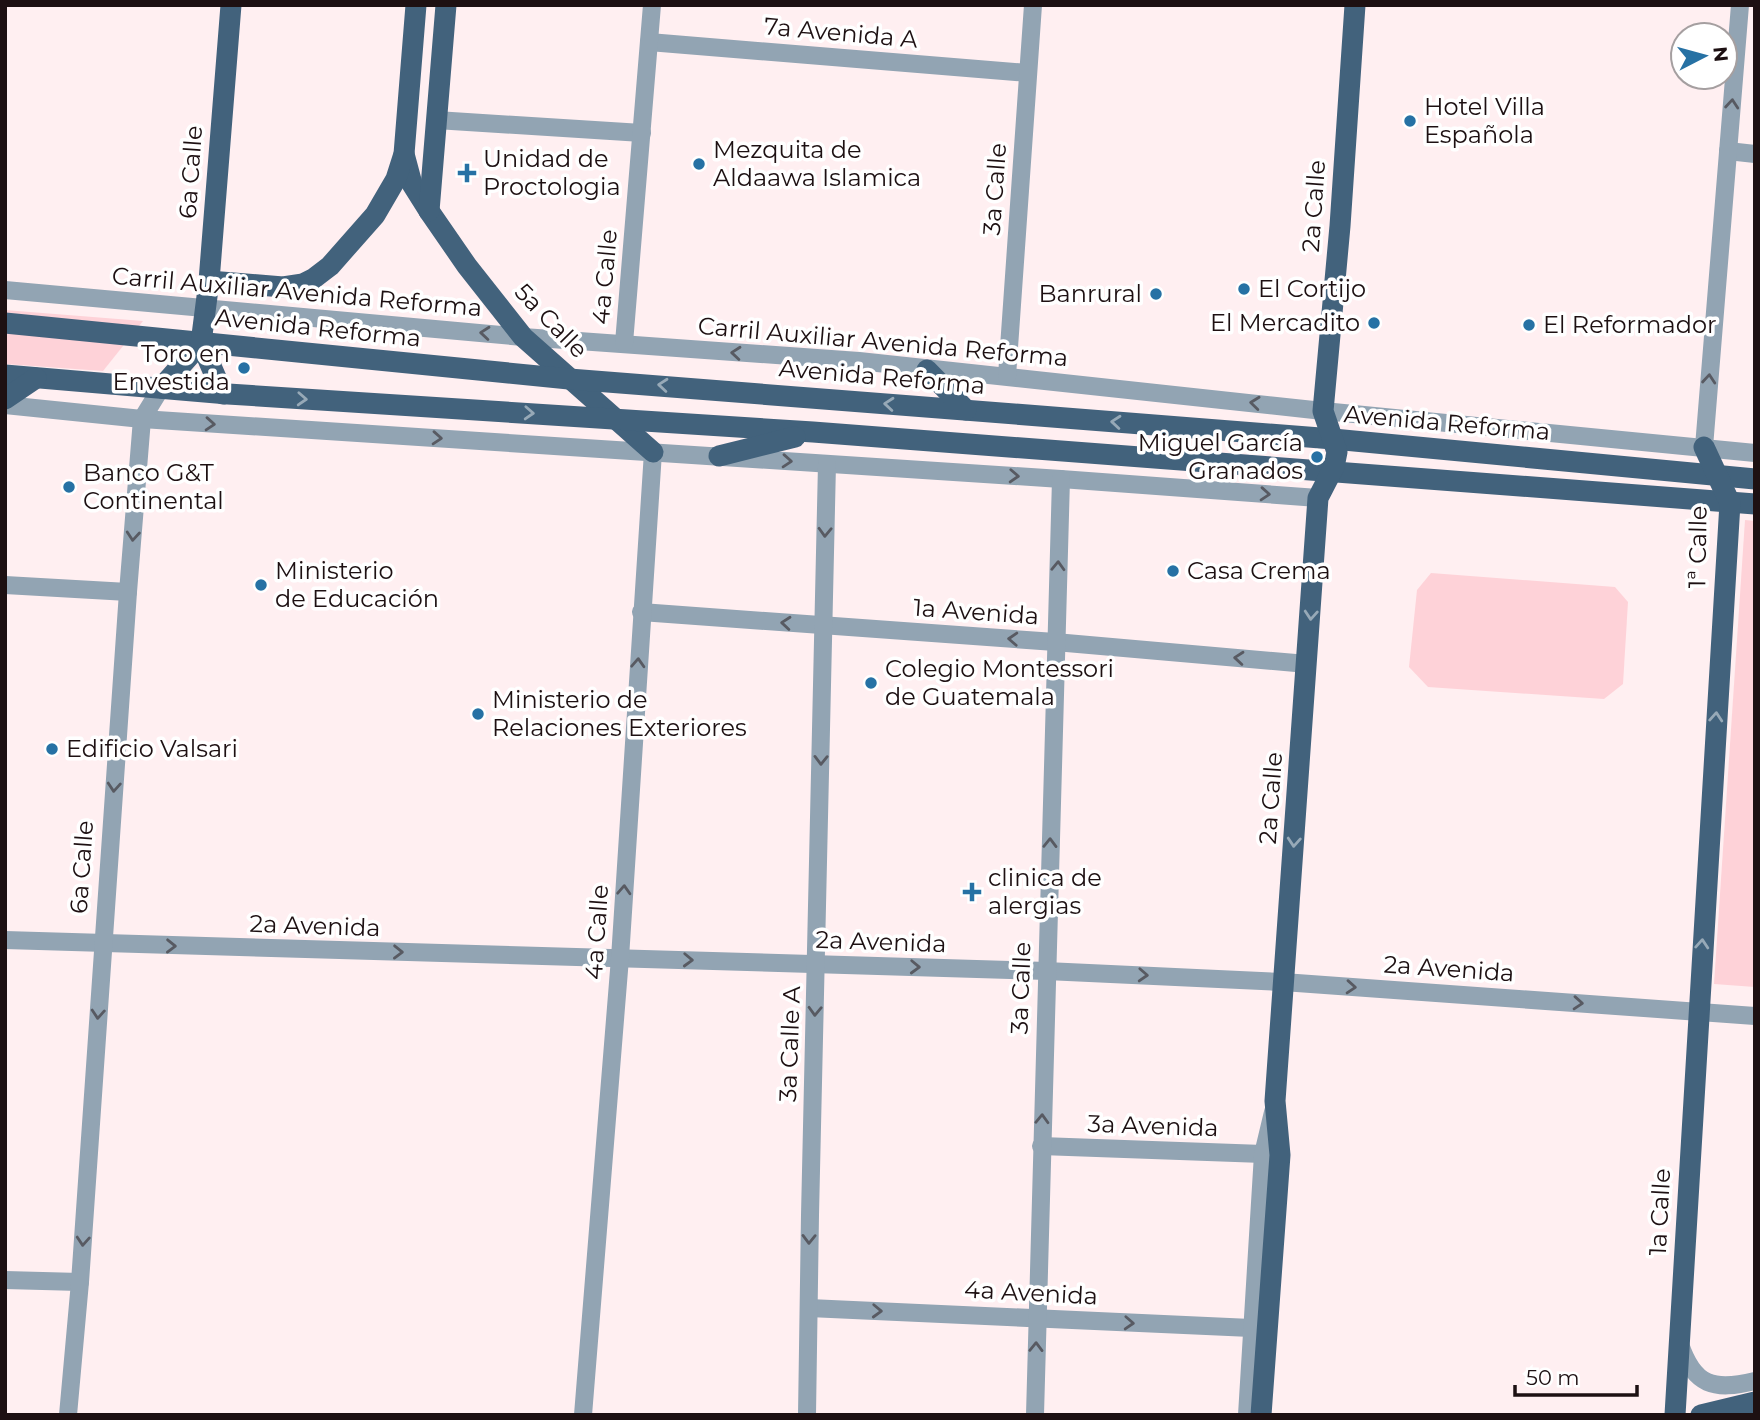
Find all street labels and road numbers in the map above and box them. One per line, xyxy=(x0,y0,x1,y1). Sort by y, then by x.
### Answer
street label: 7a Avenida A xyxy=(763,11,920,54)
street label: 6a Calle xyxy=(173,124,208,220)
street label: 3a Calle xyxy=(977,142,1012,236)
street label: 2a Calle xyxy=(1296,159,1331,253)
street label: 4a Calle xyxy=(586,228,623,326)
street label: Carril Auxiliar Avenida Reforma xyxy=(111,261,483,322)
street label: 5a Calle xyxy=(509,277,594,364)
street label: Avenida Reforma xyxy=(214,302,423,353)
street label: Carril Auxiliar Avenida Reforma xyxy=(697,311,1069,372)
street label: Avenida Reforma xyxy=(778,353,986,400)
street label: Avenida Reforma xyxy=(1343,399,1551,446)
street label: 1ª Calle xyxy=(1682,505,1713,589)
street label: 1a Avenida xyxy=(912,593,1040,630)
street label: 2a Calle xyxy=(1253,751,1288,845)
street label: 6a Calle xyxy=(64,819,99,915)
street label: 4a Calle xyxy=(579,883,614,981)
street label: 2a Avenida xyxy=(249,909,381,942)
street label: 2a Avenida xyxy=(815,925,947,958)
street label: 3a Calle xyxy=(1004,941,1037,1035)
street label: 2a Avenida xyxy=(1383,949,1515,988)
street label: 3a Calle A xyxy=(773,985,806,1102)
street label: 3a Avenida xyxy=(1087,1109,1219,1142)
street label: 1a Calle xyxy=(1643,1168,1676,1256)
street label: 4a Avenida xyxy=(963,1275,1099,1310)

